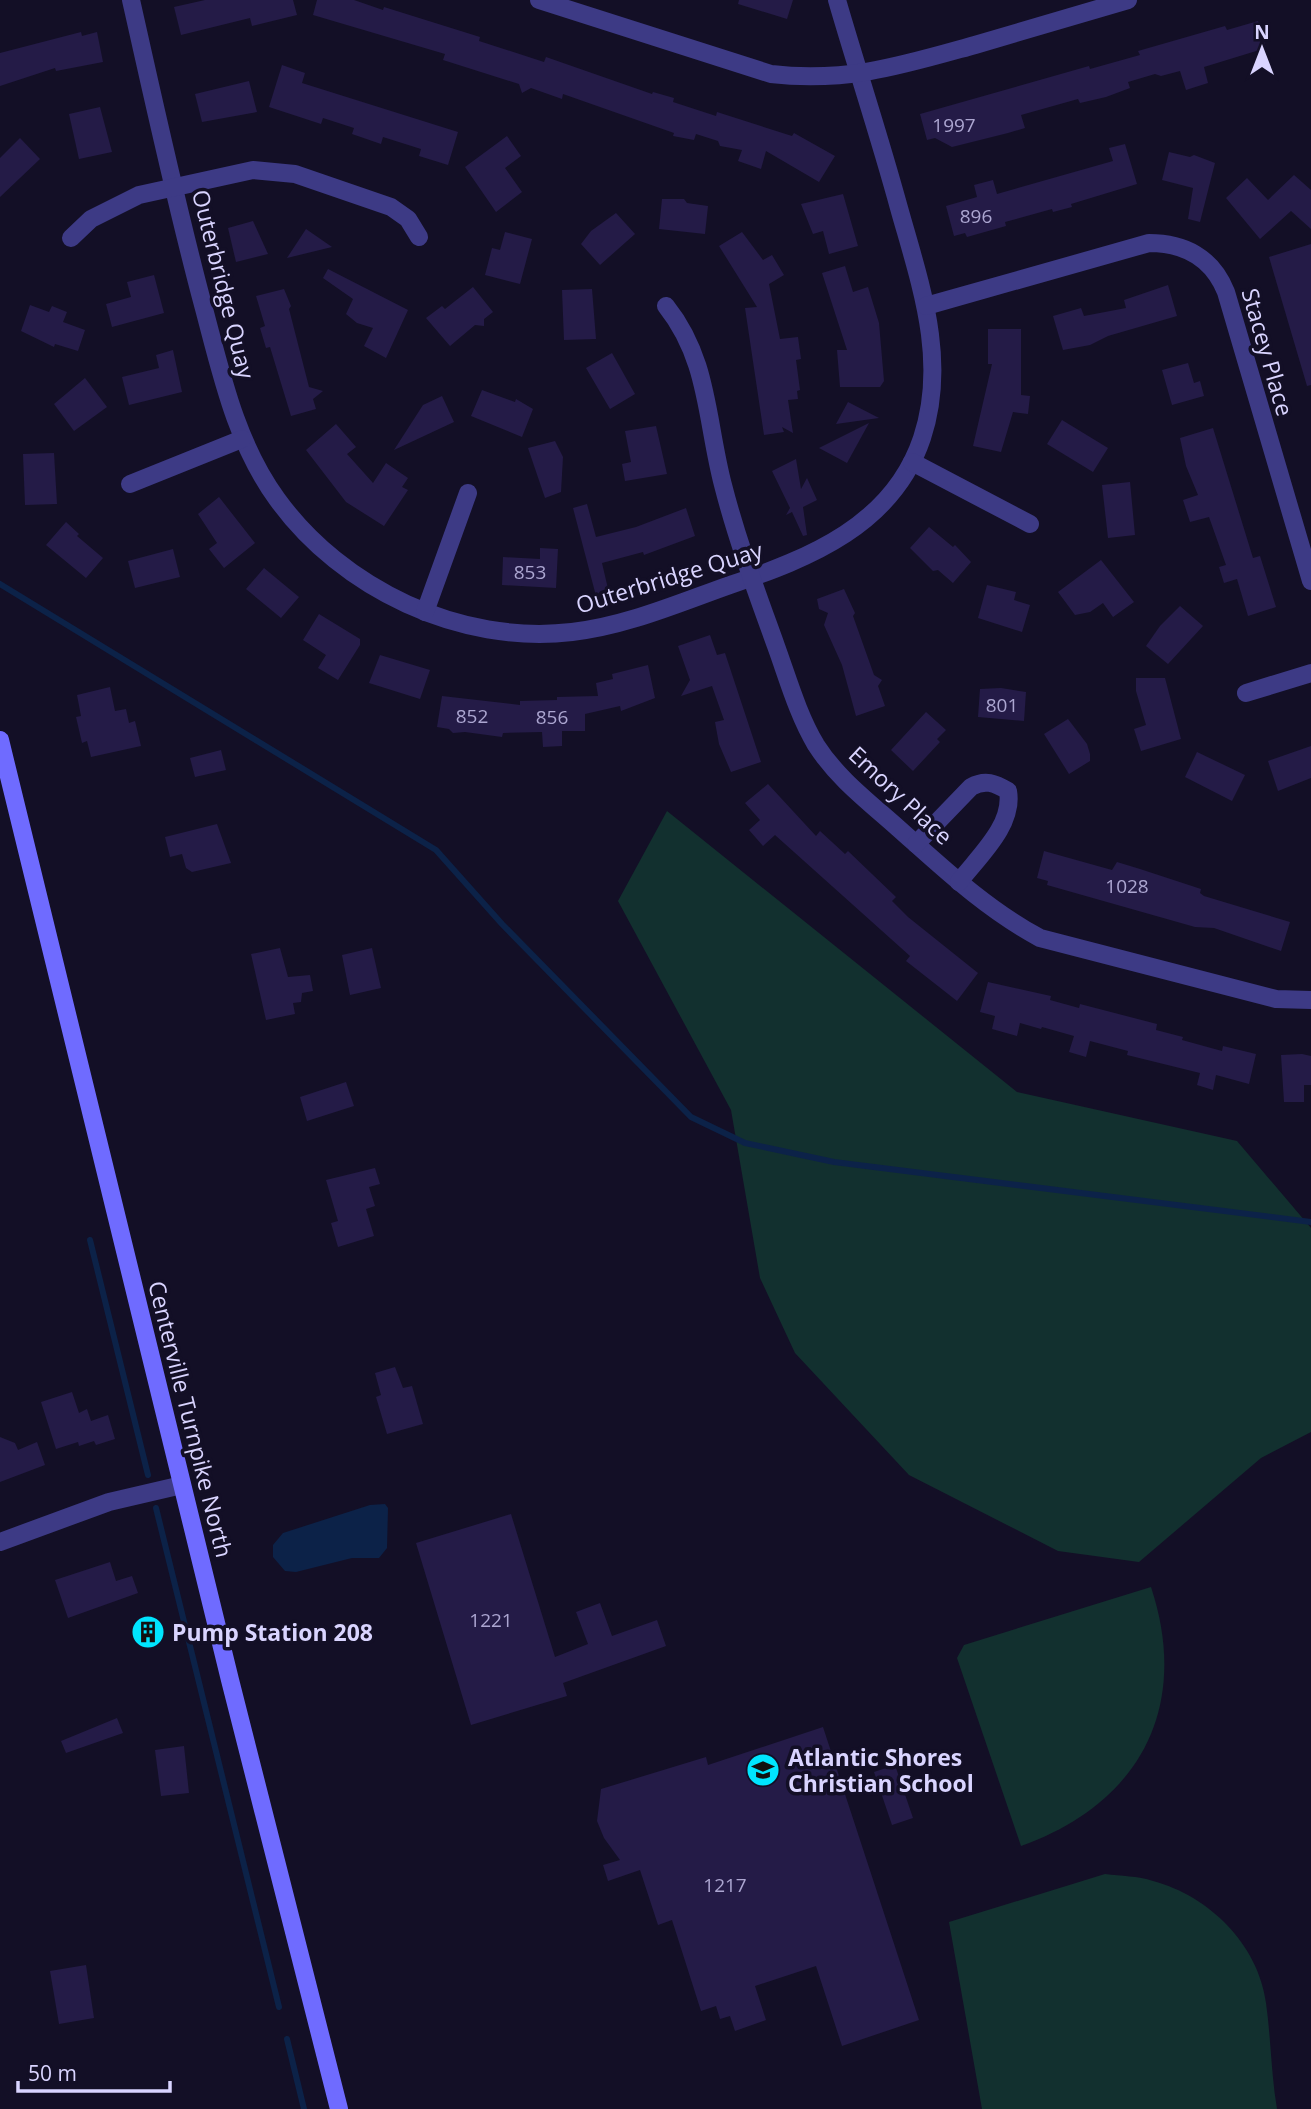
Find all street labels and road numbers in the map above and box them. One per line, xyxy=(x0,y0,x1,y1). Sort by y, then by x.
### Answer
street label: Outerbridge Quay xyxy=(185,186,263,382)
street label: Stacey Place xyxy=(1235,284,1301,420)
street label: Outerbridge Quay xyxy=(572,533,767,621)
street label: Emory Place xyxy=(842,739,960,851)
street label: Centerville Turnpike North xyxy=(141,1277,241,1561)

